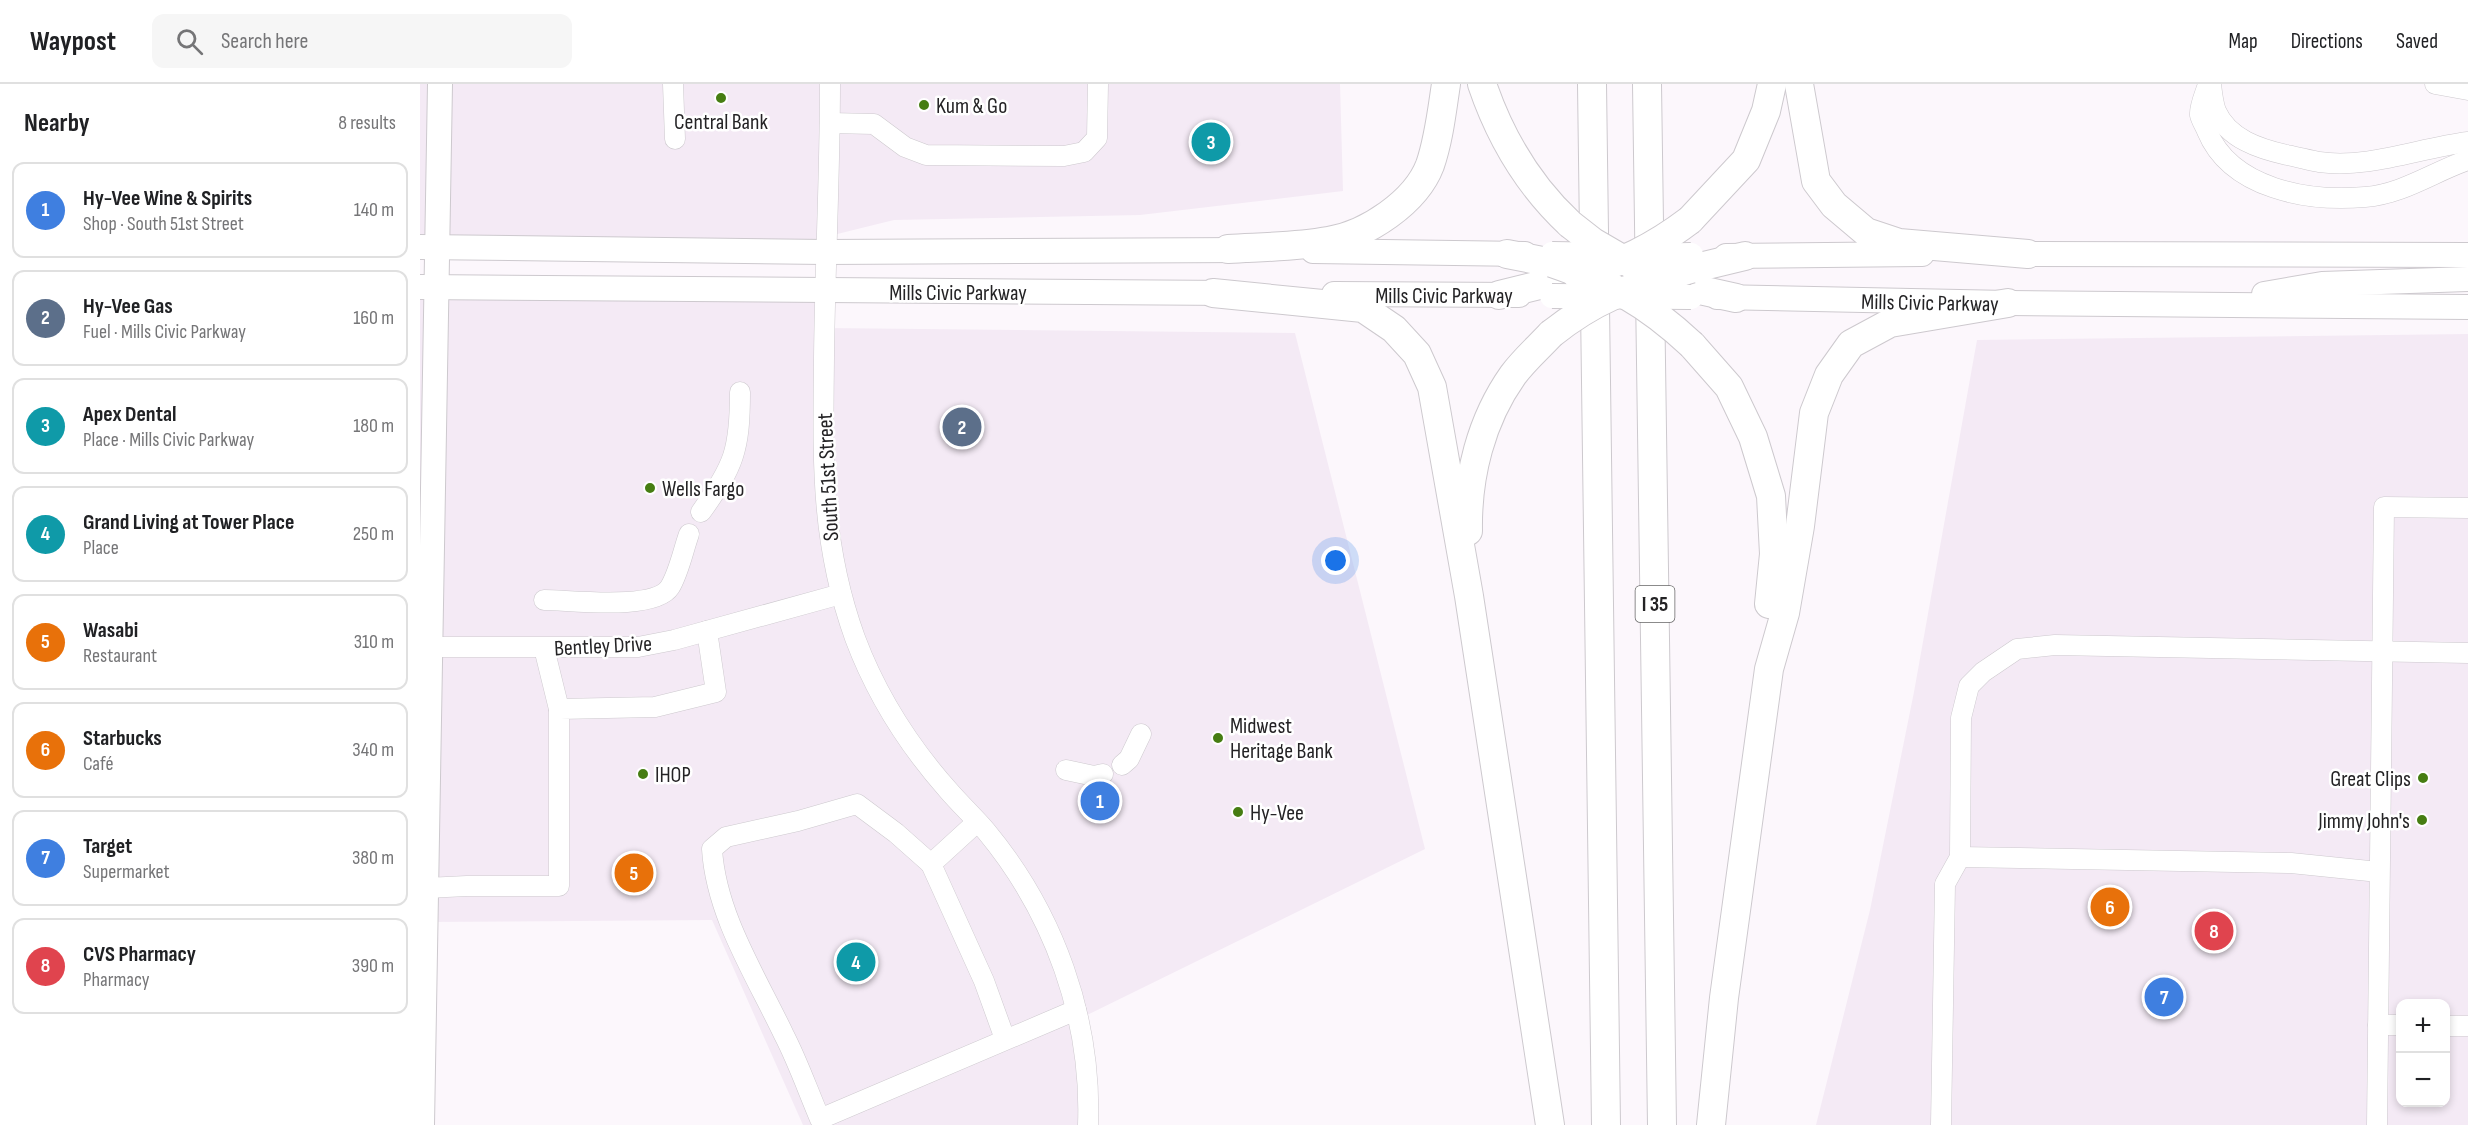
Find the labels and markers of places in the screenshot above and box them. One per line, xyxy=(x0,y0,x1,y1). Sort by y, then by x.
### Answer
marker: Central Bank xyxy=(714,91,728,105)
place label: Kum & Go xyxy=(936,93,1007,120)
marker: Kum & Go xyxy=(917,98,931,112)
place label: Central Bank xyxy=(674,109,768,136)
pin: 3 xyxy=(1192,120,1230,164)
pin: 2 xyxy=(942,404,982,450)
place label: Wells Fargo xyxy=(662,476,744,503)
marker: Wells Fargo xyxy=(643,481,657,495)
place label: Midwest Heritage Bank xyxy=(1230,713,1333,765)
marker: Midwest Heritage Bank xyxy=(1211,731,1225,745)
place label: IHOP xyxy=(655,762,691,789)
place label: Great Clips xyxy=(2330,766,2411,793)
marker: IHOP xyxy=(636,767,650,781)
marker: Great Clips xyxy=(2416,771,2430,785)
pin: 1 xyxy=(1080,778,1120,824)
place label: Hy-Vee xyxy=(1250,800,1304,827)
marker: Hy-Vee xyxy=(1231,805,1245,819)
place label: Jimmy John's xyxy=(2317,808,2410,835)
marker: Jimmy John's xyxy=(2415,813,2429,827)
pin: 5 xyxy=(614,850,654,896)
pin: 6 xyxy=(2090,884,2130,930)
pin: 8 xyxy=(2194,908,2234,954)
pin: 4 xyxy=(836,940,876,984)
pin: 7 xyxy=(2144,974,2184,1020)

